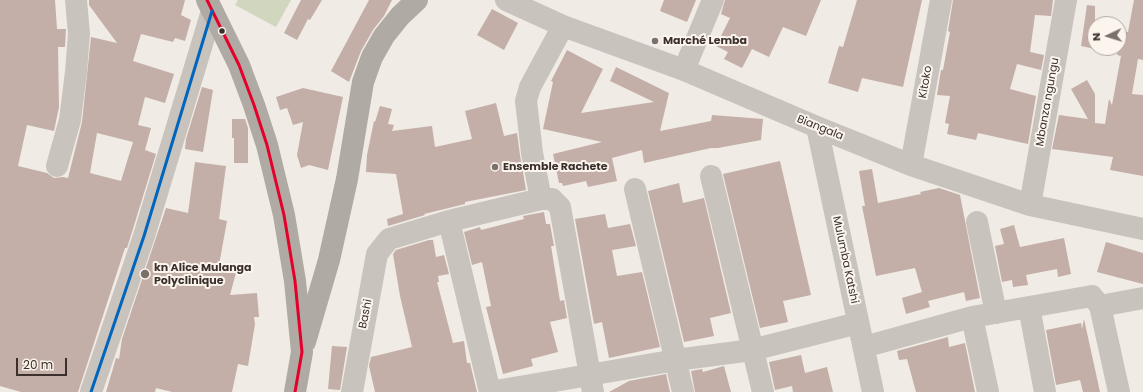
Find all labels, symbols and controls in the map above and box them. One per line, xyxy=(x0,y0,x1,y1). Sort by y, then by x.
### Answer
north arrow xyxy=(1087,16,1127,56)
unlabelled marker xyxy=(217,26,227,36)
text: N xyxy=(1088,32,1104,41)
place label: Marché Lemba xyxy=(663,34,747,48)
marker: Marché Lemba xyxy=(650,36,660,46)
street label: Mbanza ngungu xyxy=(1034,57,1062,147)
street label: Kitoko xyxy=(917,65,935,99)
street label: Biangala xyxy=(795,113,845,143)
place label: Ensemble Rachete xyxy=(503,160,607,174)
marker: Ensemble Rachete xyxy=(490,162,500,172)
street label: Mulumba Katshi xyxy=(829,215,861,305)
place label: kn Alice Mulanga Polyclinique xyxy=(154,261,251,287)
marker: kn Alice Mulanga Polyclinique xyxy=(139,268,151,280)
street label: Bashi xyxy=(357,298,375,330)
scale bar xyxy=(18,350,69,376)
text: 20 m xyxy=(23,356,53,373)

